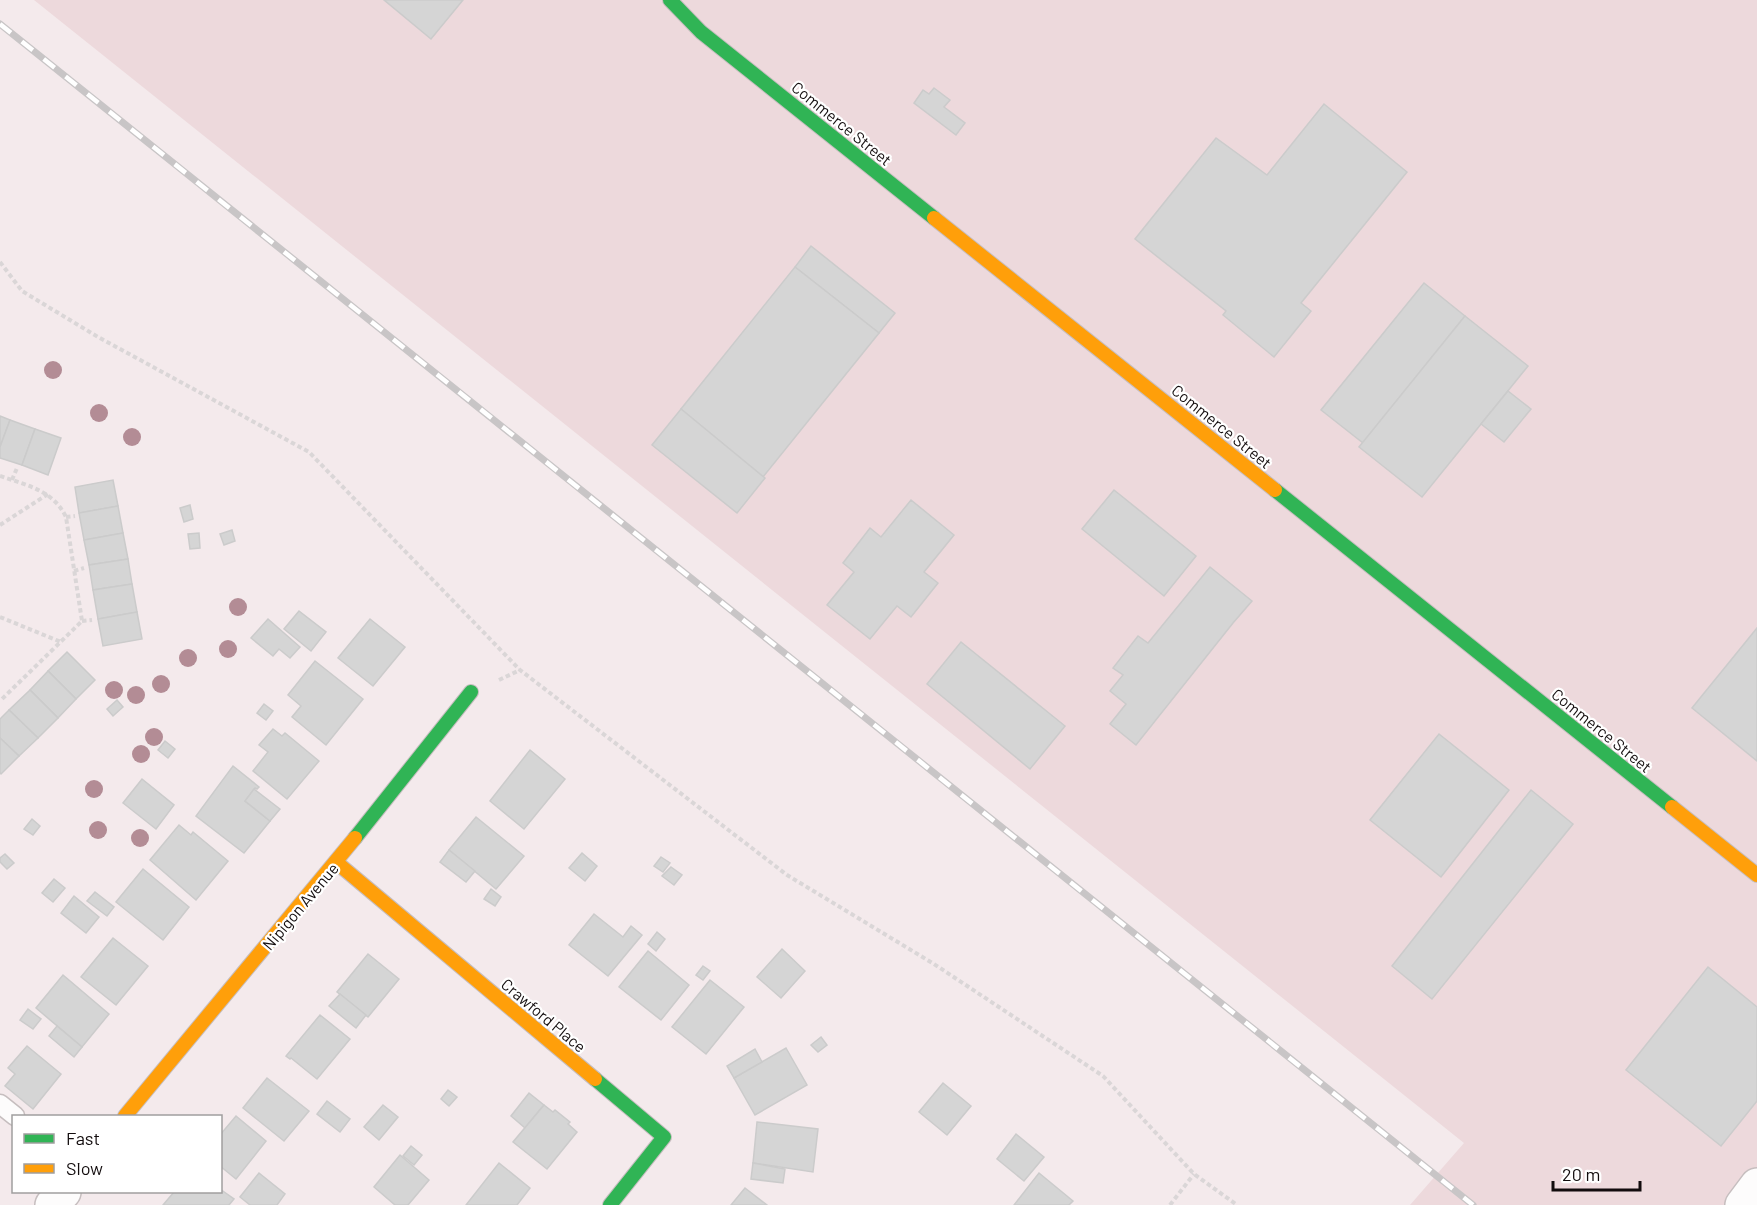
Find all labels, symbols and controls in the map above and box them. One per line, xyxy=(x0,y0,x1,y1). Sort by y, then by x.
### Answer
street label: Commerce Street xyxy=(788,77,896,169)
street label: Commerce Street xyxy=(1168,380,1276,472)
street label: Commerce Street xyxy=(1548,684,1656,776)
street label: Nipigon Avenue xyxy=(258,859,342,953)
street label: Crawford Place xyxy=(498,974,590,1056)
legend xyxy=(12,1115,222,1193)
text: Fast xyxy=(66,1127,100,1149)
scale bar xyxy=(1553,1154,1640,1192)
text: Slow xyxy=(66,1157,103,1179)
text: 20 m xyxy=(1562,1163,1600,1185)

